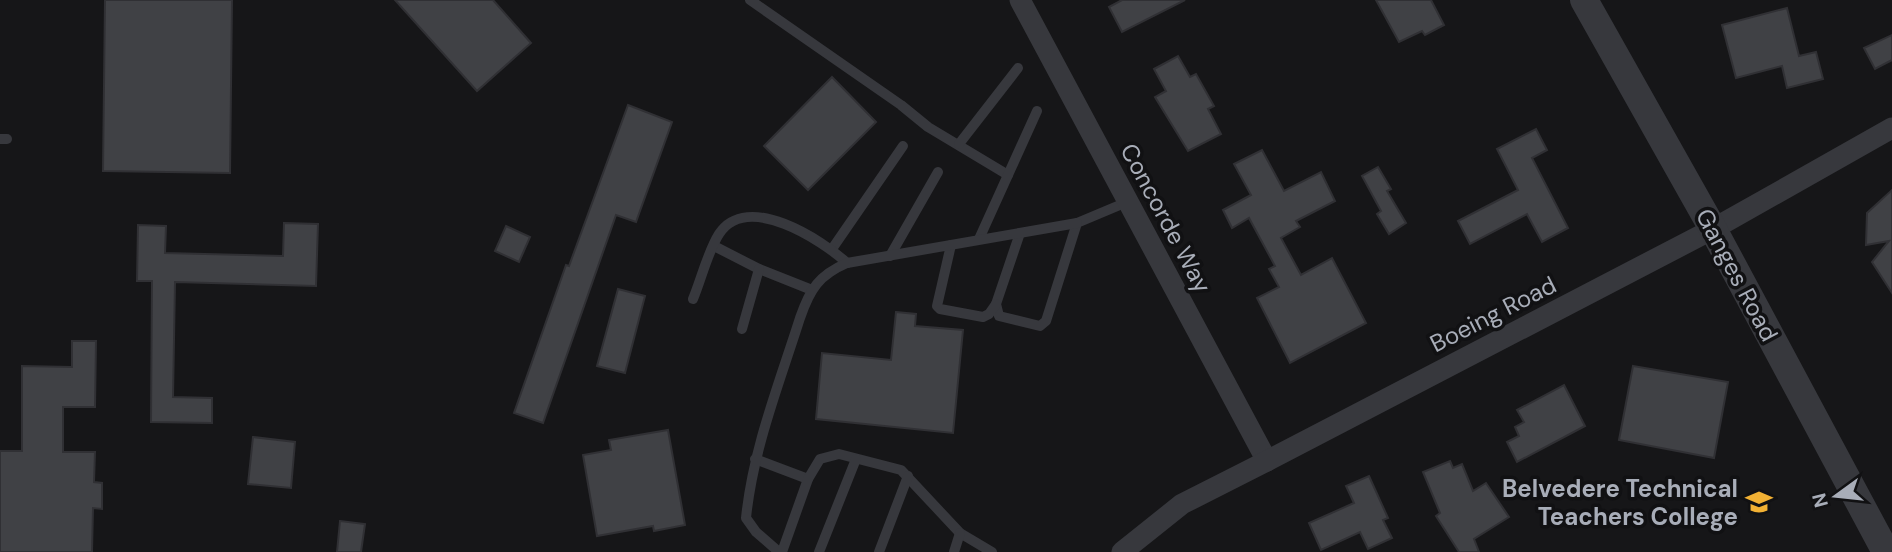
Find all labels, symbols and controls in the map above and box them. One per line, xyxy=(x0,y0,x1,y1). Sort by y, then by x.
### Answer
street label: Concorde Way xyxy=(1114,138,1218,298)
street label: Ganges Road xyxy=(1689,203,1785,347)
street label: Boeing Road xyxy=(1425,269,1561,359)
north arrow xyxy=(1801,461,1871,531)
place label: Belvedere Technical Teachers College xyxy=(1502,473,1738,532)
school or university icon: Belvedere Technical Teachers College xyxy=(1744,487,1774,517)
text: N xyxy=(1806,490,1834,510)

